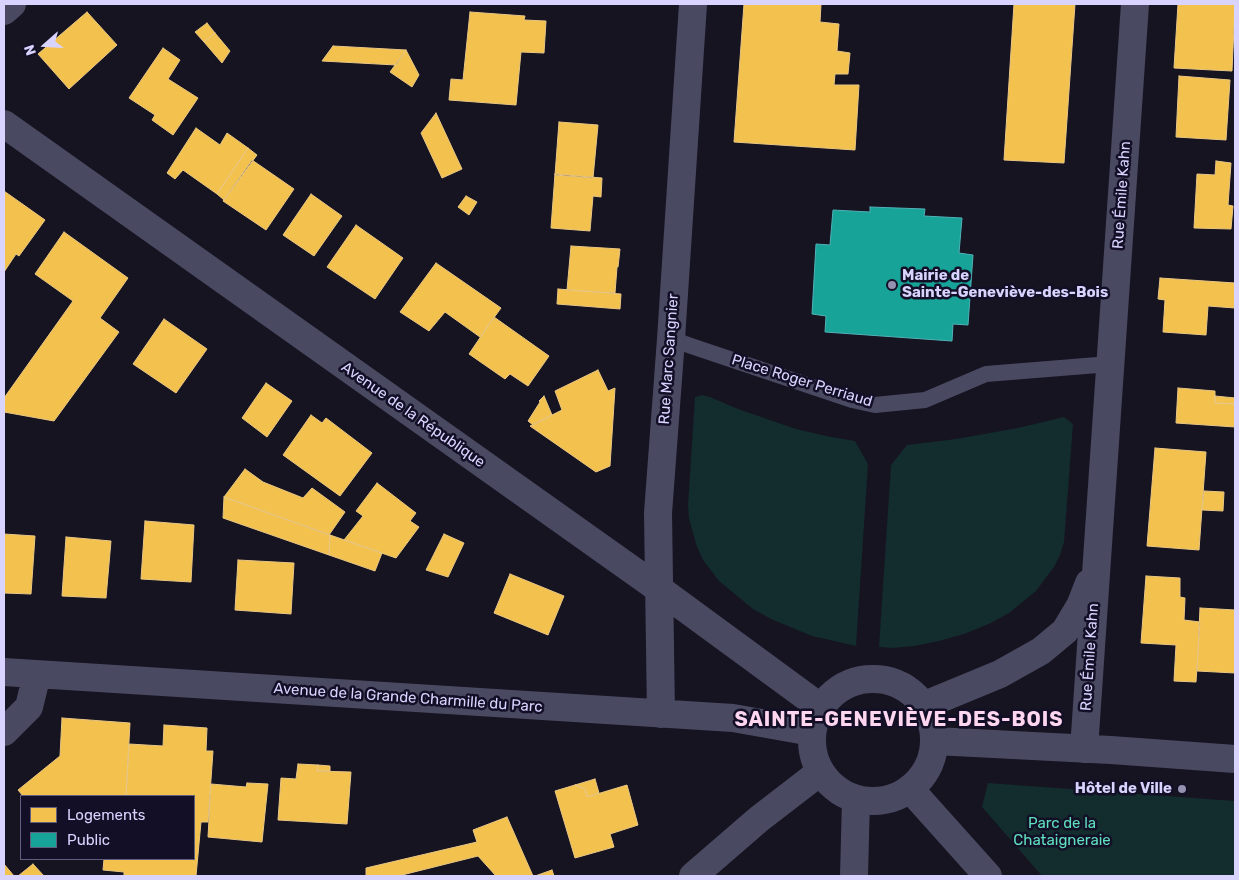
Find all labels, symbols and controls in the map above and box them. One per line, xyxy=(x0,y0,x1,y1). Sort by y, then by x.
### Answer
north arrow xyxy=(20,20,70,70)
text: N xyxy=(21,43,40,58)
street label: Rue Émile Kahn xyxy=(1109,140,1135,250)
place label: Mairie de Sainte-Geneviève-des-Bois xyxy=(902,267,1108,302)
marker: Mairie de Sainte-Geneviève-des-Bois xyxy=(886,279,898,291)
street label: Rue Marc Sangnier xyxy=(655,293,683,425)
street label: Place Roger Perriaud xyxy=(729,351,875,411)
street label: Avenue de la République xyxy=(338,358,488,472)
street label: Rue Émile Kahn xyxy=(1077,602,1103,712)
street label: Avenue de la Grande Charmille du Parc xyxy=(273,680,543,716)
district label: SAINTE-GENEVIÈVE-DES-BOIS xyxy=(731,708,1067,732)
place label: Hôtel de Ville xyxy=(1075,780,1172,798)
marker: Hôtel de Ville xyxy=(1176,783,1188,795)
legend xyxy=(20,795,195,860)
text: Logements xyxy=(67,806,145,824)
park label: Parc de la Chataigneraie xyxy=(1013,815,1111,850)
text: Public xyxy=(67,831,110,849)

